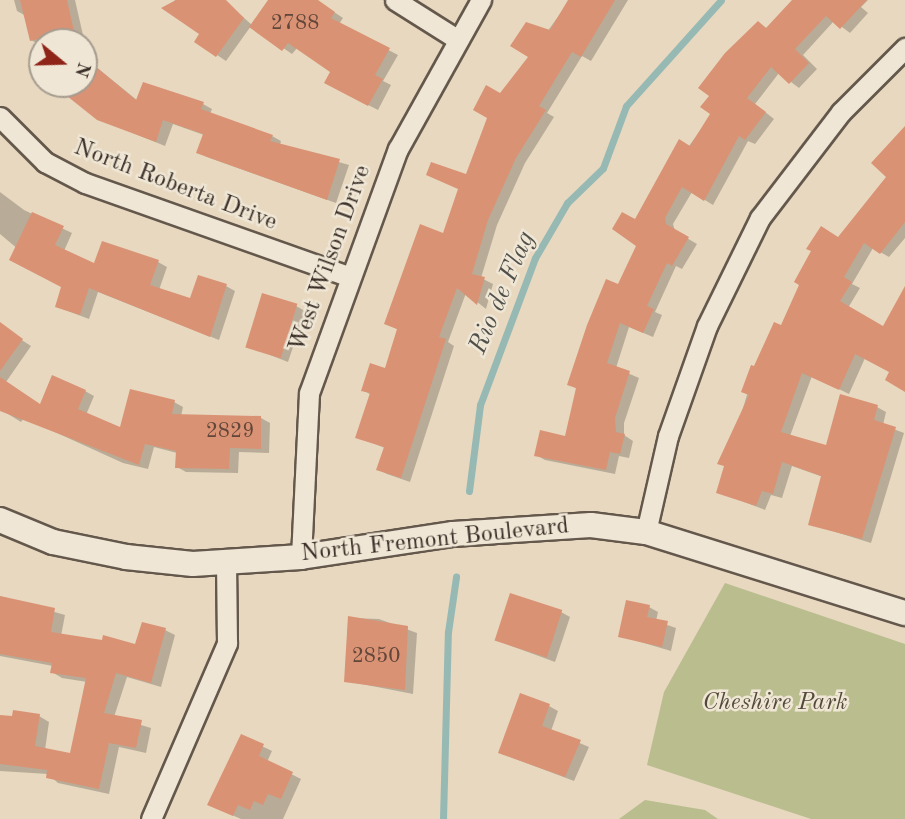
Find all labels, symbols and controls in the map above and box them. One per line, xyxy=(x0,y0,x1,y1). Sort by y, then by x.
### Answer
house number: 2788 xyxy=(271,11,319,37)
north arrow xyxy=(28,28,98,98)
text: N xyxy=(70,59,93,79)
street label: North Roberta Drive xyxy=(69,134,281,238)
street label: West Wilson Drive xyxy=(284,161,378,357)
water label: Rio de Flag xyxy=(463,227,543,359)
house number: 2829 xyxy=(206,419,254,445)
street label: North Fremont Boulevard xyxy=(299,513,571,569)
house number: 2850 xyxy=(352,644,400,670)
park label: Cheshire Park xyxy=(702,690,848,718)

